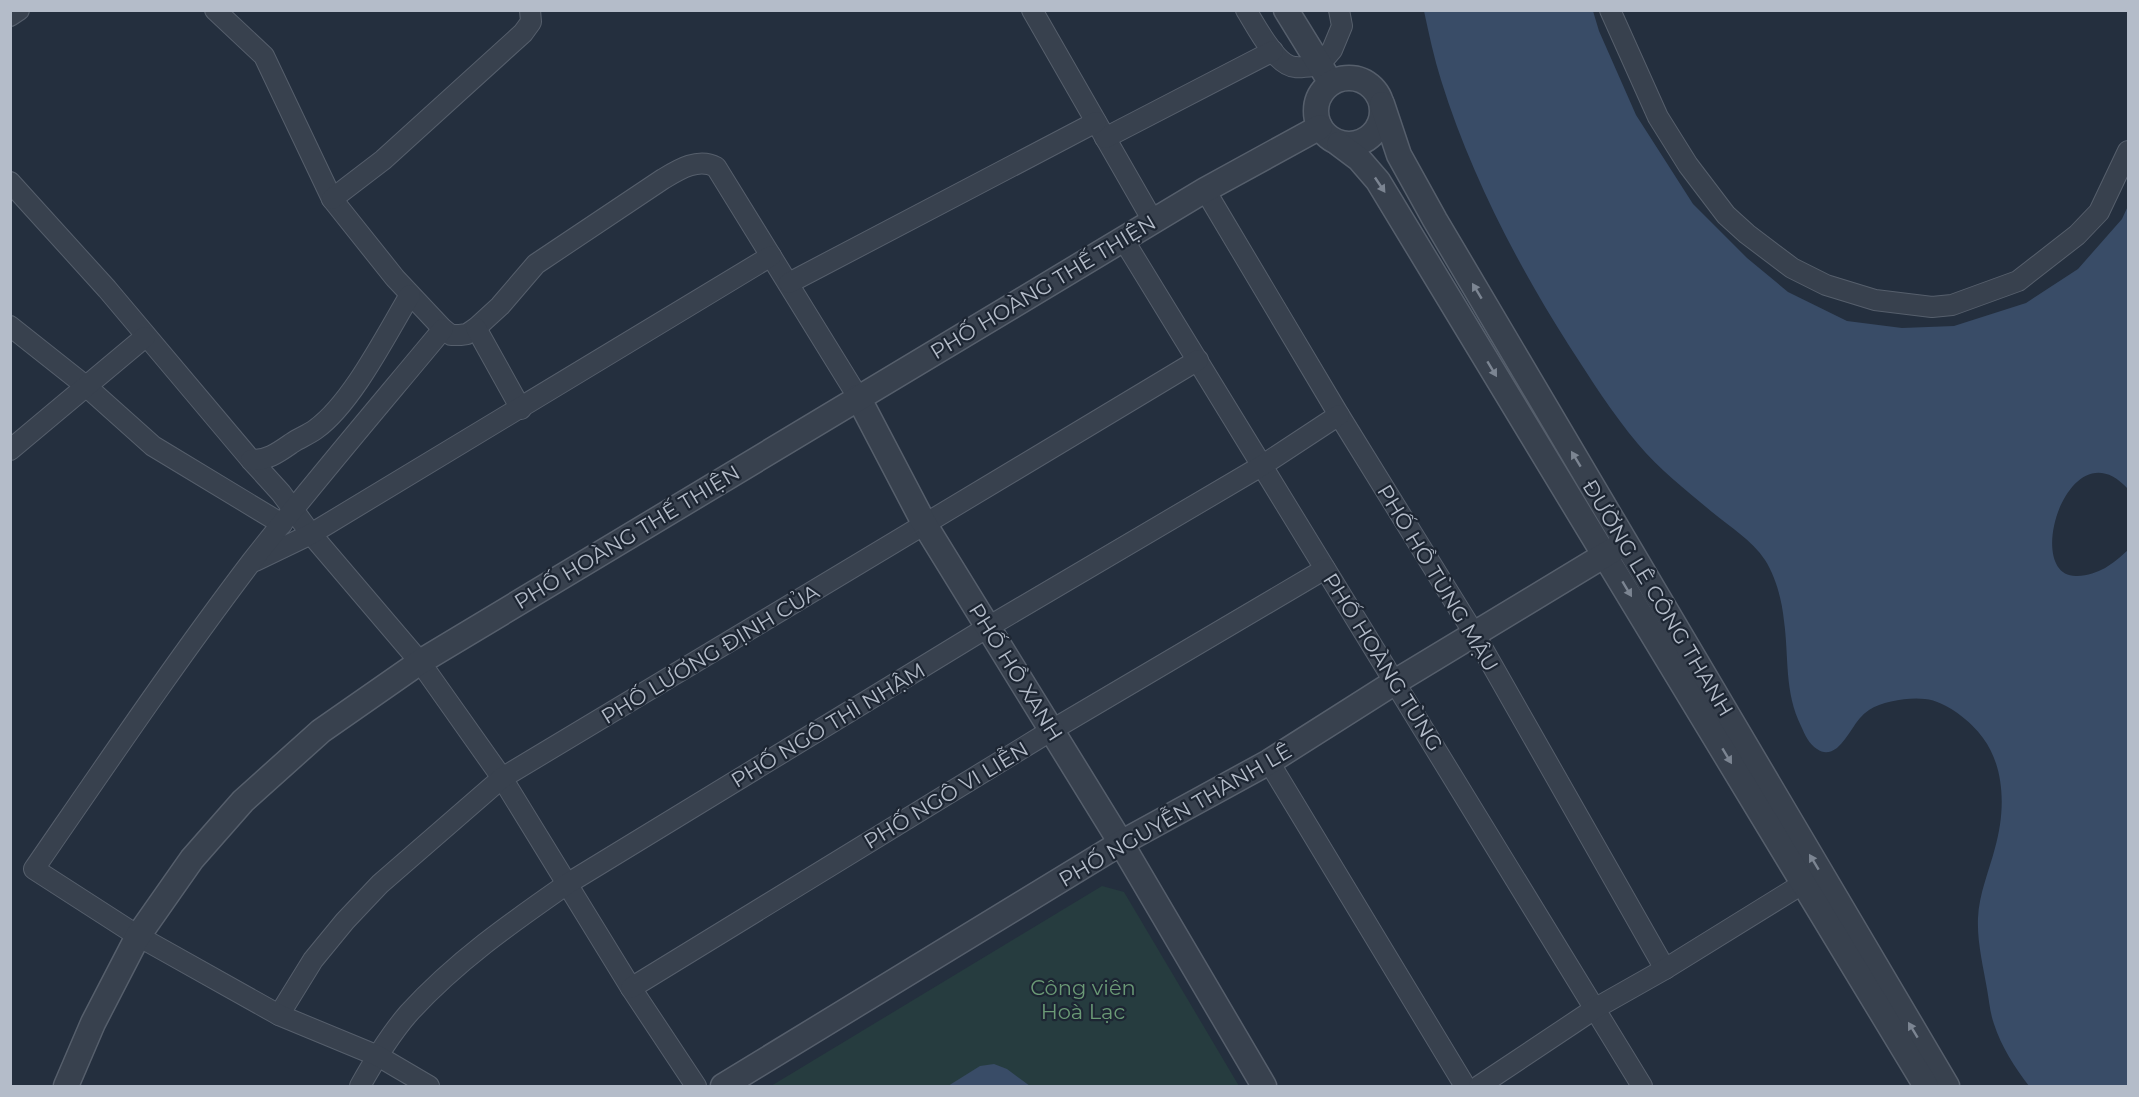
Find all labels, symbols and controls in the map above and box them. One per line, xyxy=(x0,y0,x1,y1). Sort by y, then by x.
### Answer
one-way arrow xyxy=(1374,176,1386,192)
street label: PHỐ HOÀNG THẾ THIỆN xyxy=(926,210,1160,364)
one-way arrow xyxy=(1472,282,1482,299)
one-way arrow xyxy=(1487,361,1498,377)
one-way arrow xyxy=(1571,451,1582,467)
street label: PHỐ HOÀNG THẾ THIỆN xyxy=(510,460,744,614)
street label: ĐƯỜNG LÊ CÔNG THANH xyxy=(1577,475,1739,721)
street label: PHỐ HỒ TÙNG MẬU xyxy=(1372,480,1504,676)
street label: PHỐ HOÀNG TÙNG xyxy=(1318,568,1448,756)
street label: PHỐ LƯƠNG ĐỊNH CỦA xyxy=(596,578,824,729)
one-way arrow xyxy=(1621,581,1632,597)
street label: PHỐ HỒ XANH xyxy=(964,599,1068,745)
street label: PHỐ NGÔ THÌ NHẬM xyxy=(727,657,929,793)
street label: PHỐ NGÔ VI LIỄN xyxy=(859,735,1033,854)
street label: PHỐ NGUYỄN THÀNH LÊ xyxy=(1054,737,1296,892)
one-way arrow xyxy=(1722,748,1733,764)
one-way arrow xyxy=(1809,854,1820,870)
park label: Công viên Hoà Lạc xyxy=(1030,975,1136,1024)
one-way arrow xyxy=(1908,1022,1919,1038)

